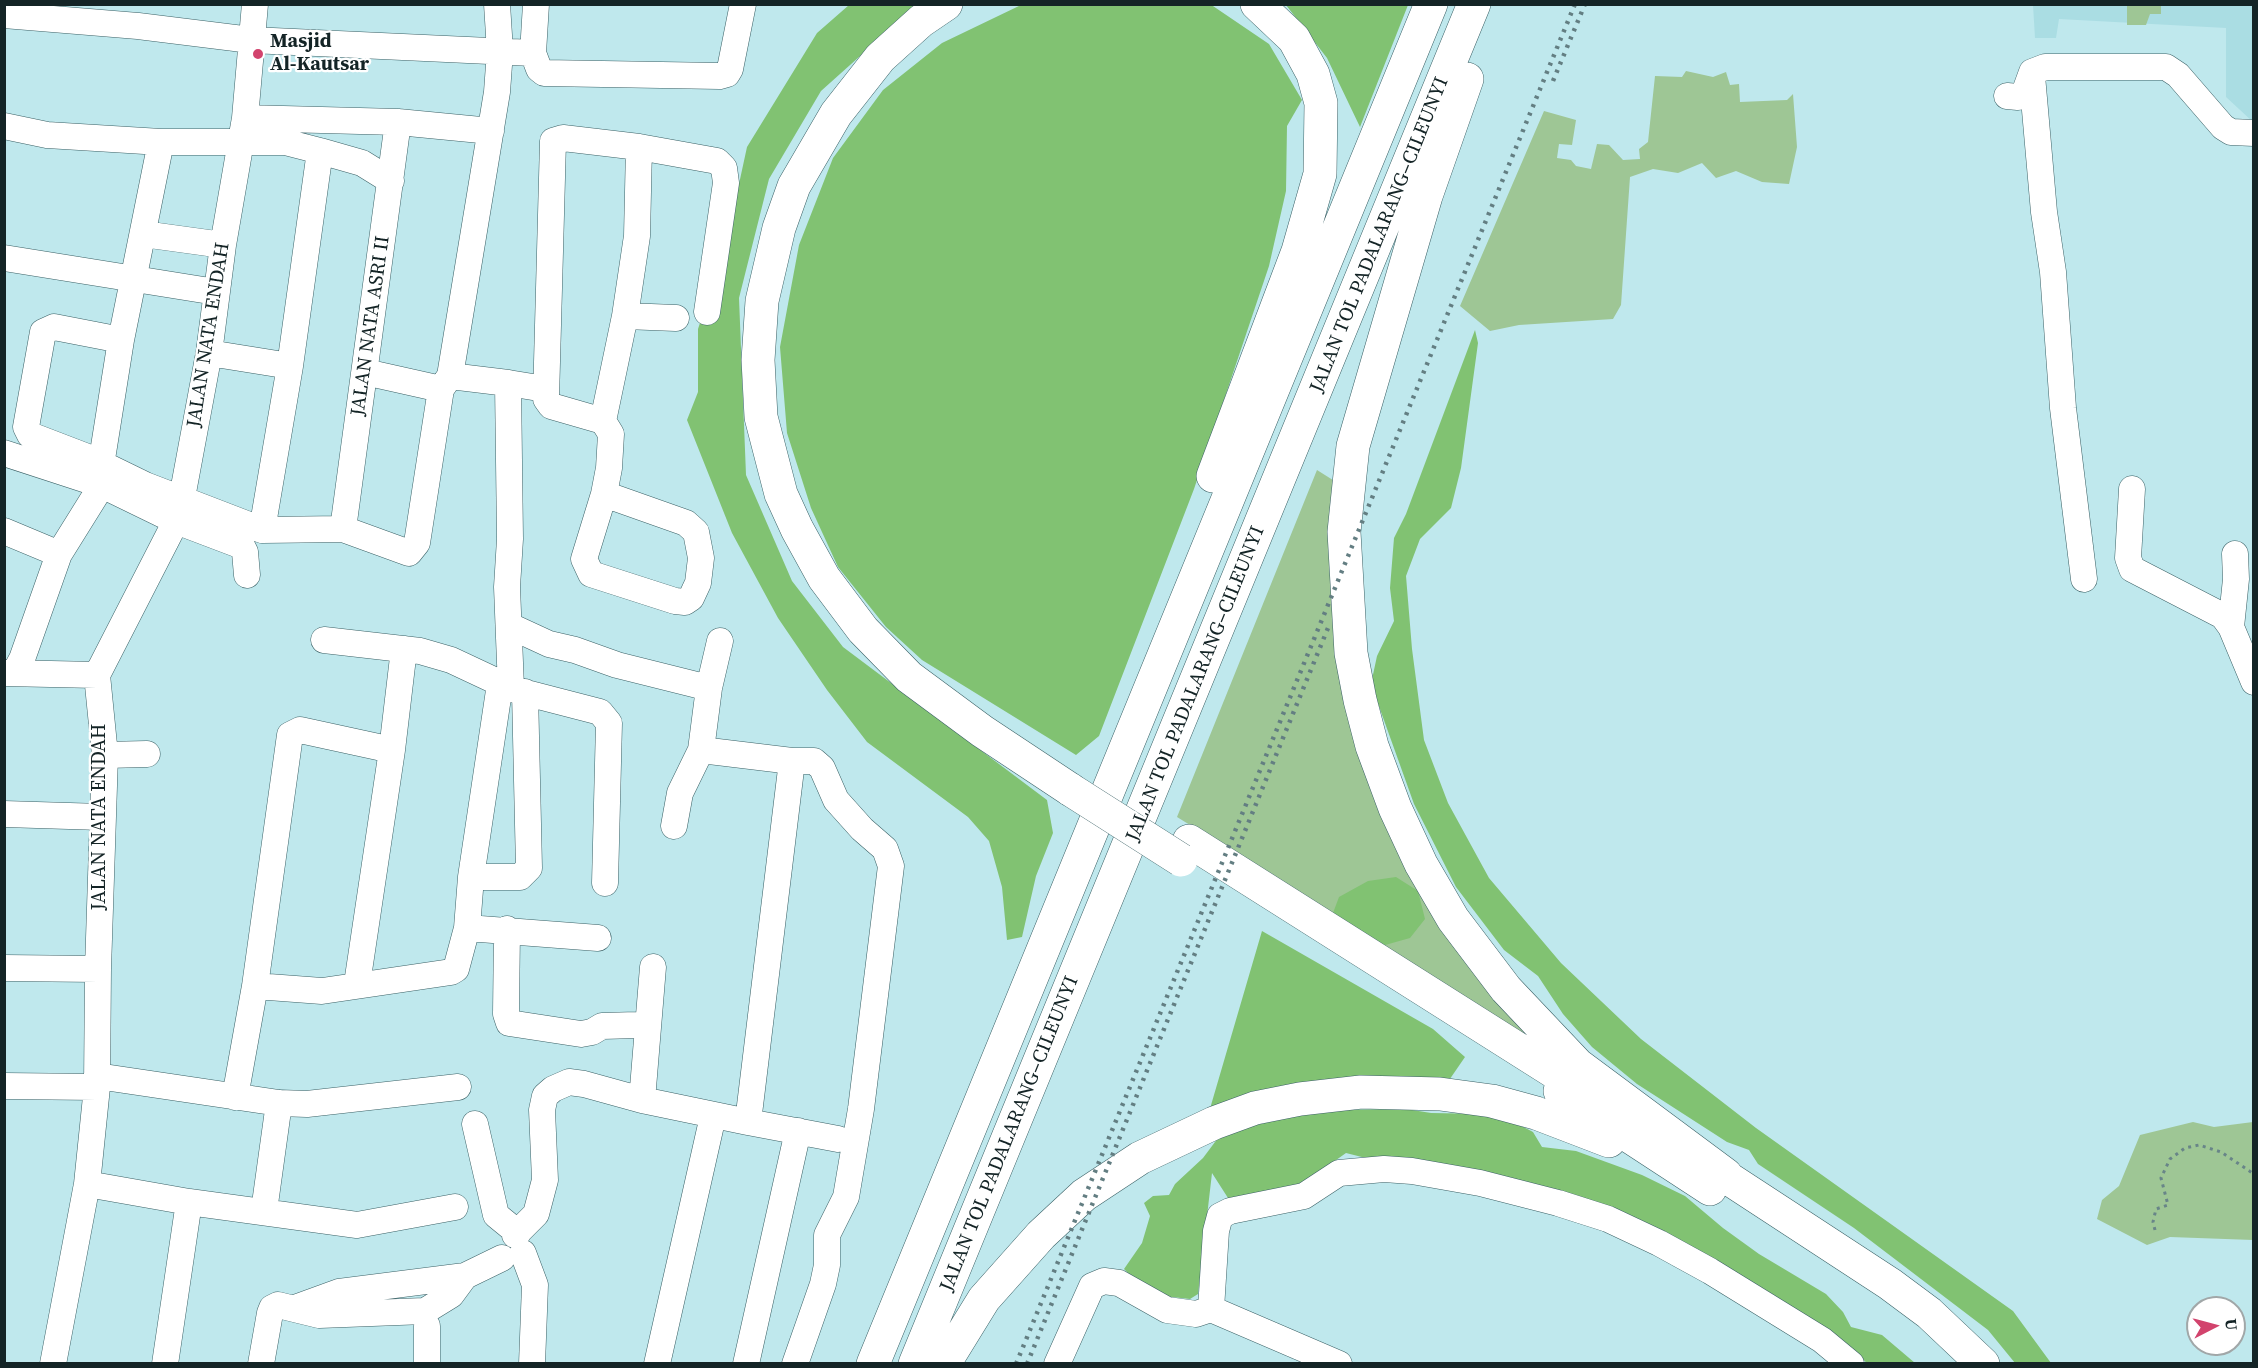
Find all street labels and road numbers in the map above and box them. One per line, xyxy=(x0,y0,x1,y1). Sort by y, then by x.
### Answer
street label: JALAN TOL PADALARANG–CILEUNYI xyxy=(1305,74,1455,396)
street label: JALAN NATA ASRI II xyxy=(346,234,396,418)
street label: JALAN NATA ENDAH xyxy=(183,241,235,429)
street label: JALAN TOL PADALARANG–CILEUNYI xyxy=(1121,523,1271,845)
street label: JALAN NATA ENDAH xyxy=(88,723,112,911)
street label: JALAN TOL PADALARANG–CILEUNYI xyxy=(935,973,1085,1295)

